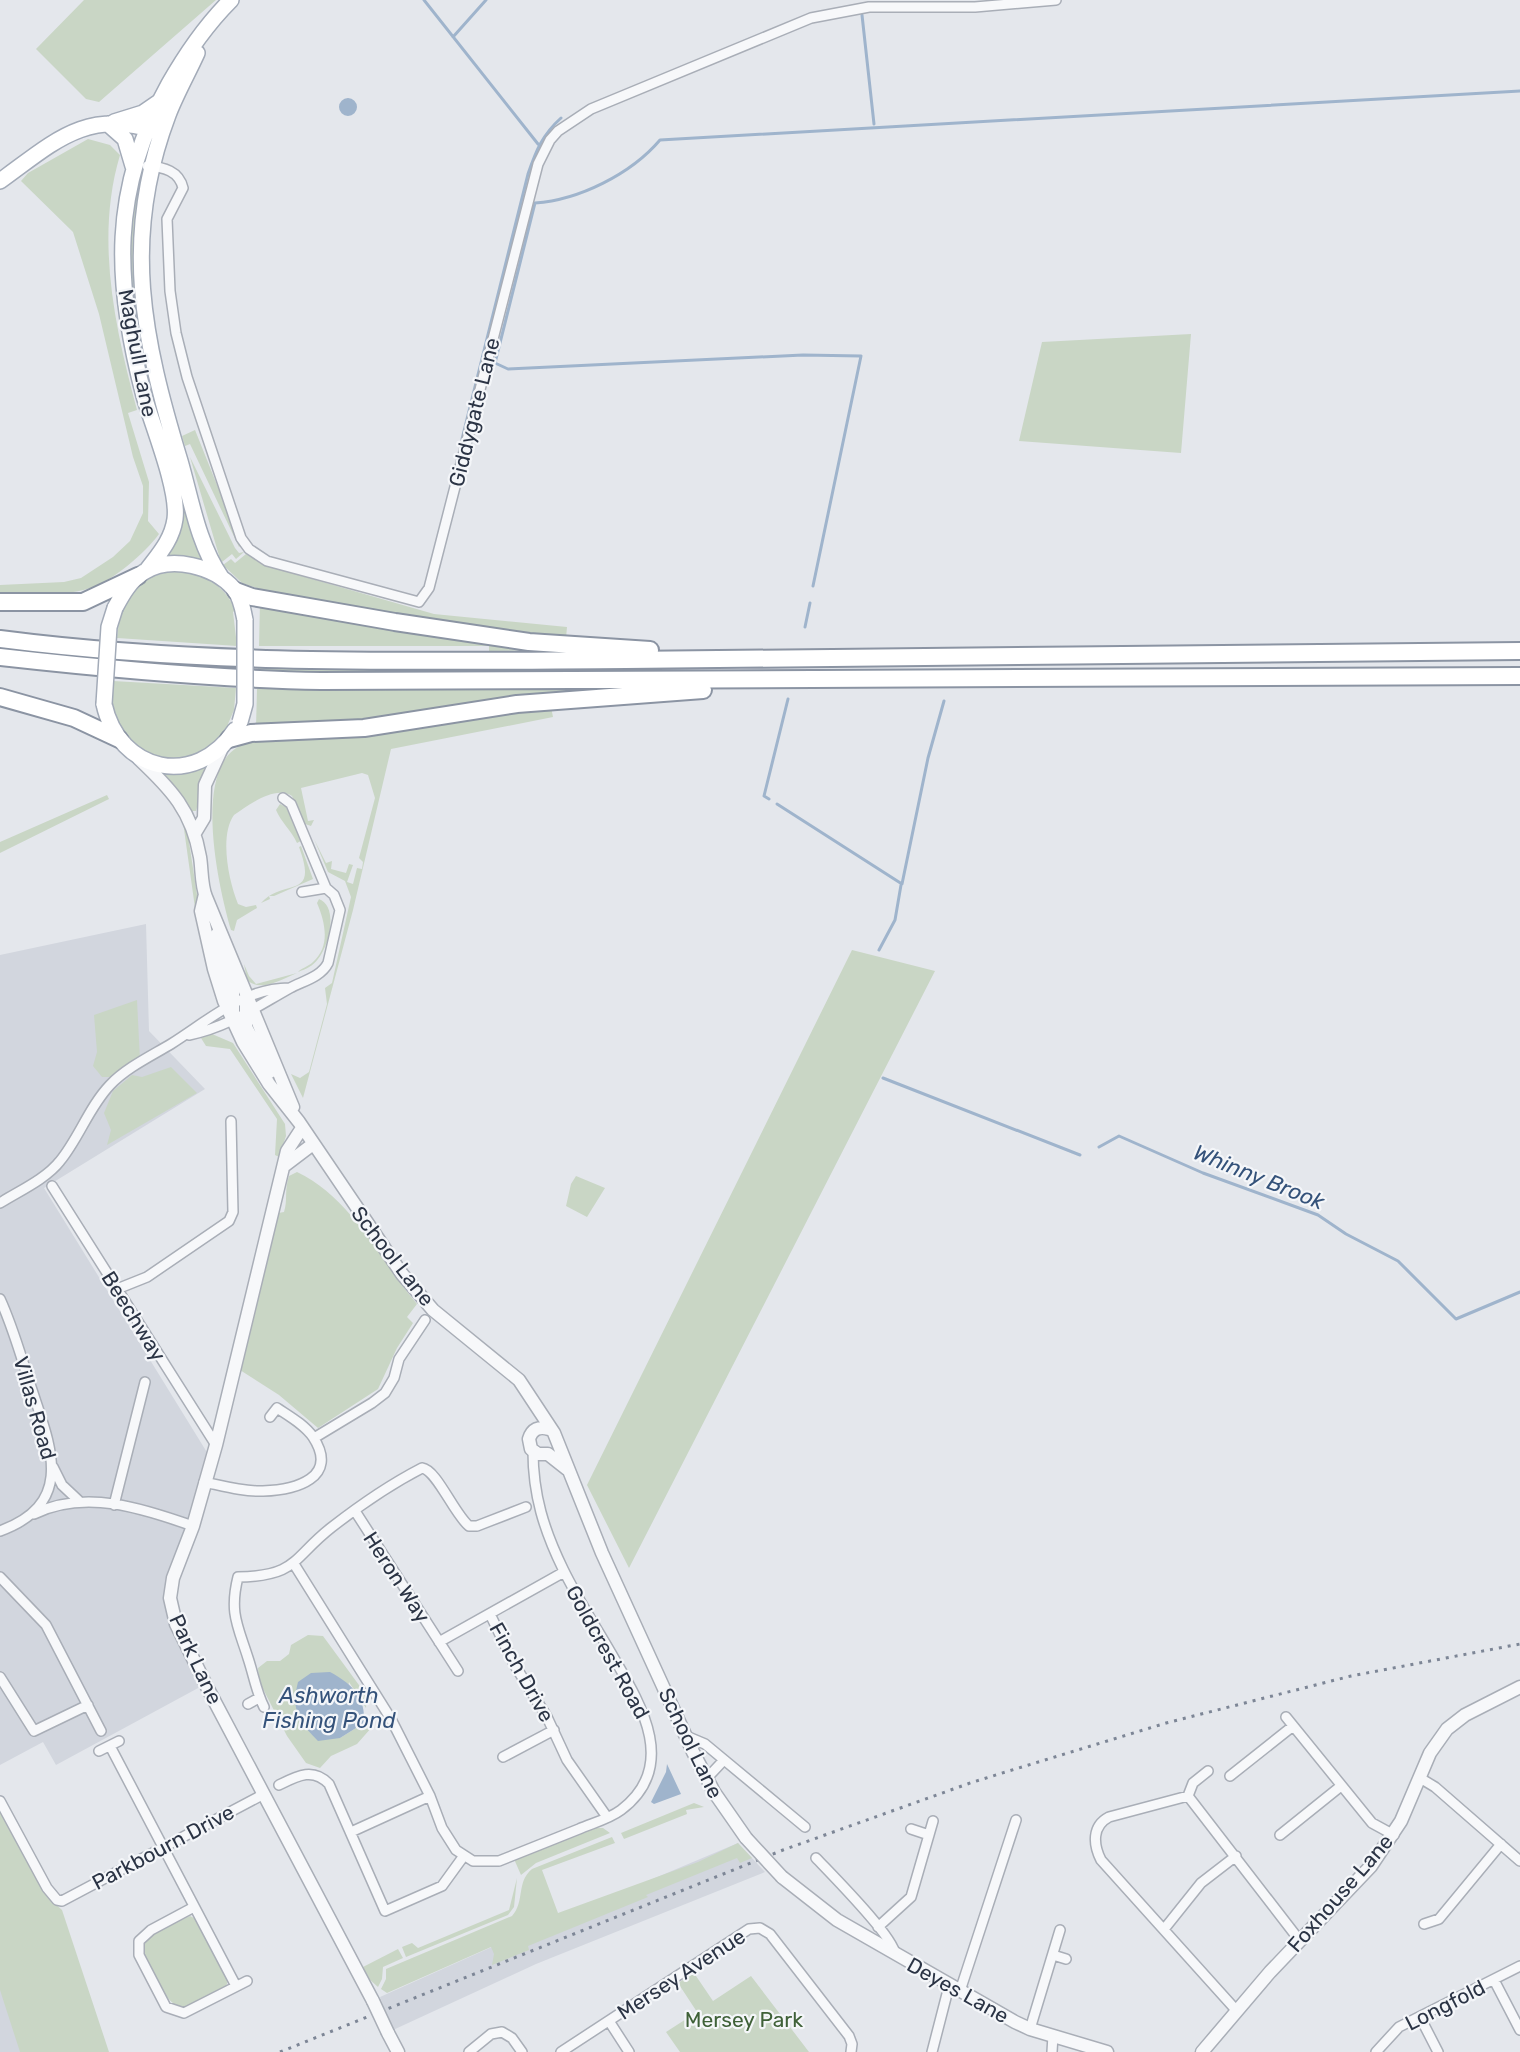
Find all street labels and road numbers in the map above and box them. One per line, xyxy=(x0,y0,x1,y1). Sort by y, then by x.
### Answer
street label: Maghull Lane xyxy=(113,287,163,419)
street label: Giddygate Lane xyxy=(443,335,505,489)
street label: School Lane xyxy=(346,1201,440,1311)
street label: Beechway xyxy=(97,1266,172,1366)
street label: Villas Road xyxy=(8,1354,62,1462)
street label: Heron Way xyxy=(358,1527,436,1628)
street label: Goldcrest Road xyxy=(561,1581,655,1723)
street label: Park Lane xyxy=(164,1610,228,1708)
street label: Finch Drive xyxy=(484,1618,560,1726)
street label: School Lane xyxy=(654,1684,728,1802)
street label: Parkbourn Drive xyxy=(88,1799,238,1895)
street label: Foxhouse Lane xyxy=(1282,1829,1398,1957)
street label: Mersey Avenue xyxy=(612,1923,750,2025)
street label: Deyes Lane xyxy=(903,1952,1013,2028)
street label: Longfold xyxy=(1401,1974,1489,2036)

